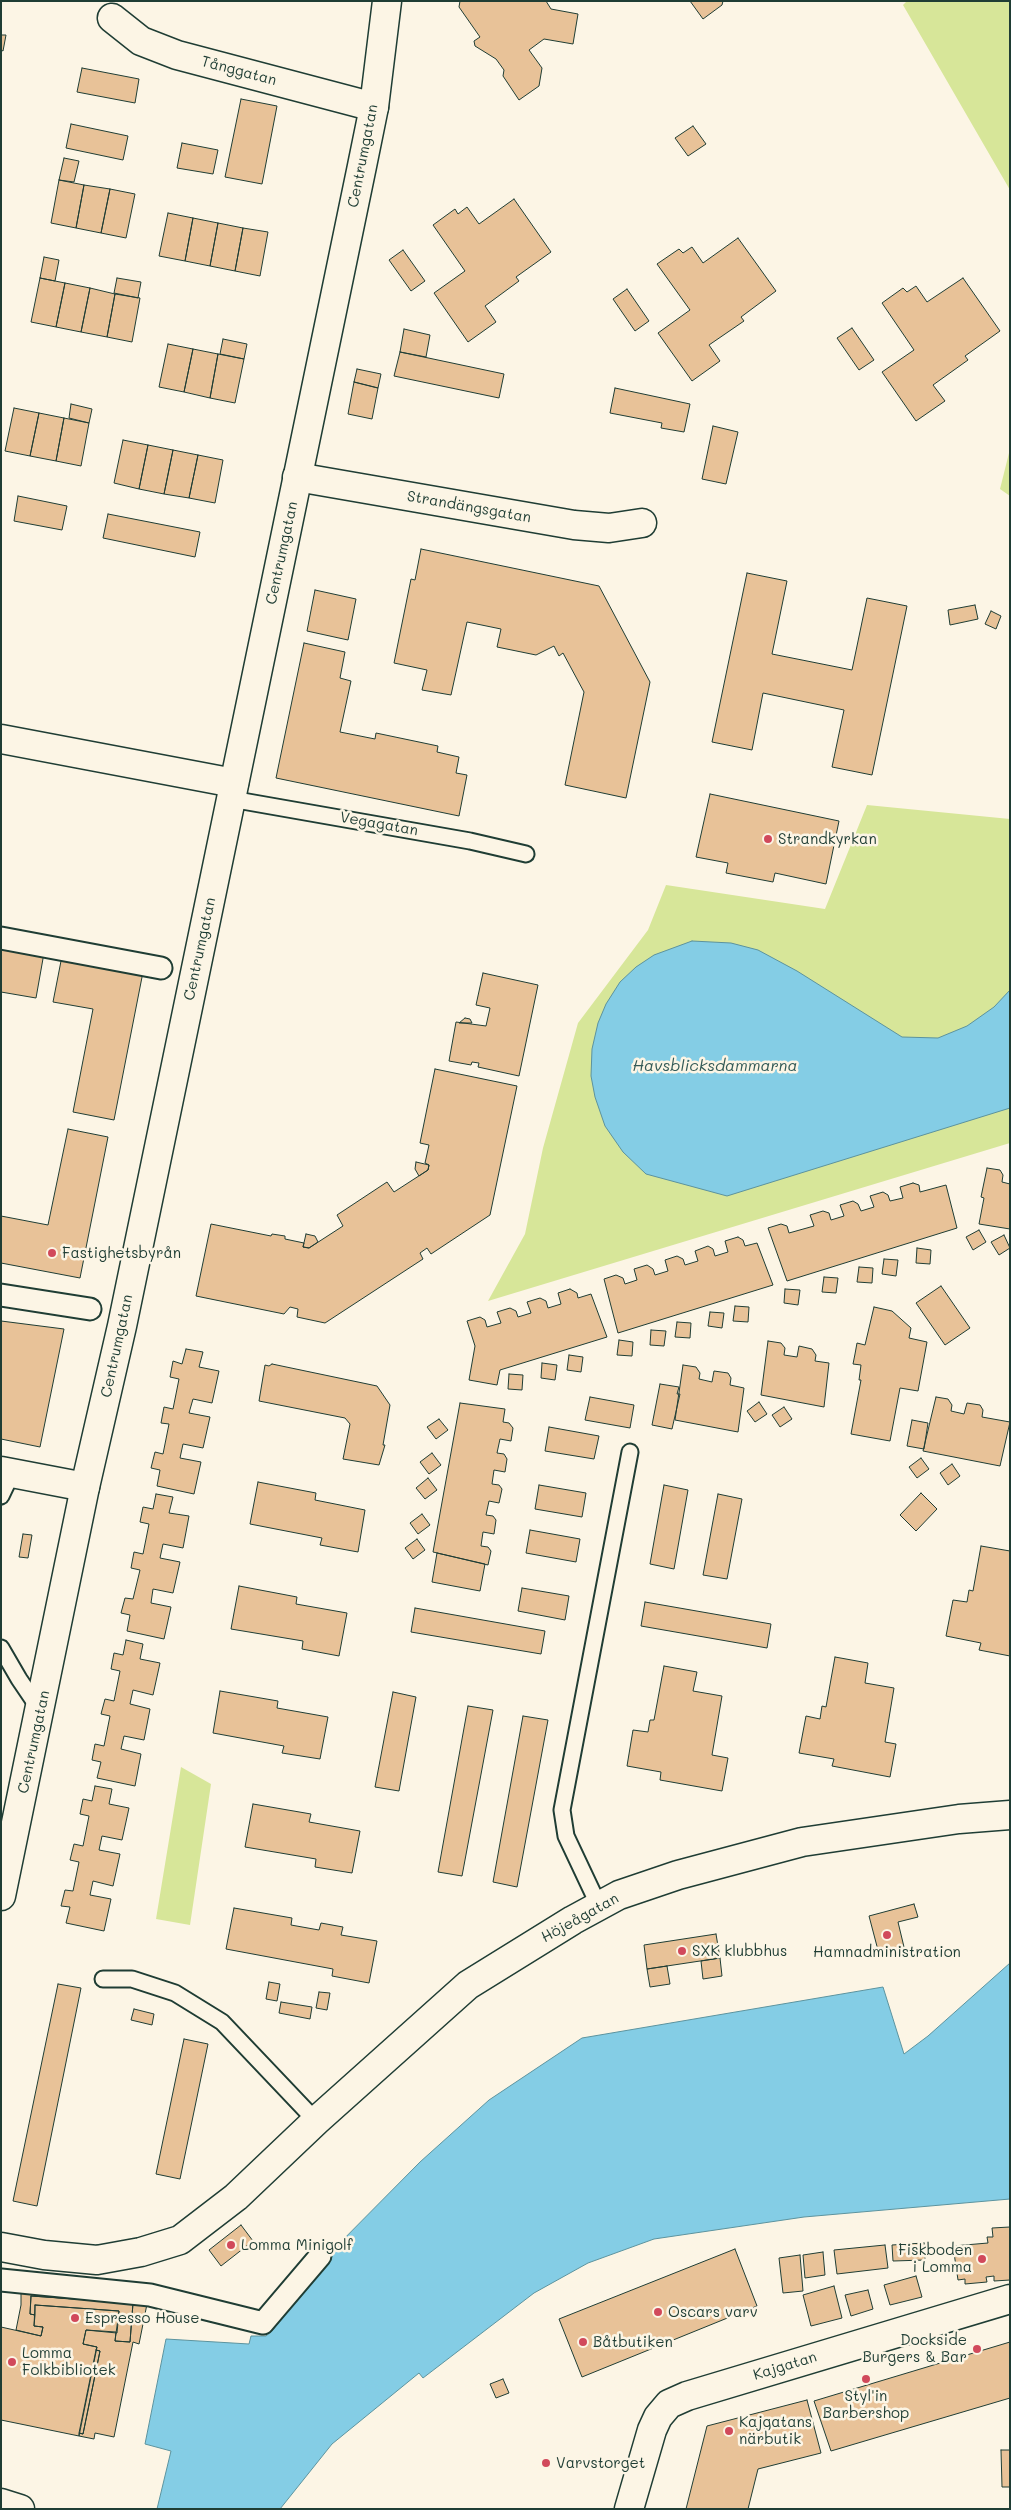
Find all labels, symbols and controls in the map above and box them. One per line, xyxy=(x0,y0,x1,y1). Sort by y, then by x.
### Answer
street label: Tånggatan xyxy=(199,52,279,90)
street label: Centrumgatan xyxy=(344,103,382,209)
street label: Strandängsgatan xyxy=(406,487,532,527)
street label: Centrumgatan xyxy=(262,500,302,606)
street label: Vegagatan xyxy=(338,808,420,840)
place label: Strandkyrkan xyxy=(778,830,877,848)
marker: Strandkyrkan xyxy=(762,833,774,845)
street label: Centrumgatan xyxy=(180,896,220,1002)
water label: Havsblicksdammarna xyxy=(633,1056,797,1076)
place label: Fastighetsbyrån xyxy=(62,1244,181,1262)
marker: Fastighetsbyrån xyxy=(46,1247,58,1259)
street label: Centrumgatan xyxy=(97,1293,137,1399)
street label: Centrumgatan xyxy=(14,1689,54,1795)
street label: Höjeågatan xyxy=(538,1889,622,1947)
marker: Hamnadministration xyxy=(881,1929,893,1941)
place label: SXK klubbhus xyxy=(692,1942,787,1960)
place label: Hamnadministration xyxy=(813,1943,961,1961)
marker: SXK klubbhus xyxy=(676,1945,688,1957)
place label: Lomma Minigolf xyxy=(241,2236,352,2254)
marker: Lomma Minigolf xyxy=(225,2239,237,2251)
place label: Fiskboden i Lomma xyxy=(898,2241,972,2276)
marker: Fiskboden i Lomma xyxy=(976,2253,988,2265)
place label: Oscars varv xyxy=(668,2303,758,2321)
marker: Oscars varv xyxy=(652,2306,664,2318)
place label: Espresso House xyxy=(85,2309,200,2327)
marker: Espresso House xyxy=(69,2312,81,2324)
place label: Dockside Burgers & Bar xyxy=(863,2331,967,2366)
place label: Båtbutiken xyxy=(593,2333,673,2351)
marker: Båtbutiken xyxy=(577,2336,589,2348)
marker: Dockside Burgers & Bar xyxy=(971,2343,983,2355)
place label: Lomma Folkbibliotek xyxy=(22,2344,116,2379)
street label: Kajgatan xyxy=(751,2348,819,2384)
marker: Lomma Folkbibliotek xyxy=(6,2356,18,2368)
marker: Styl'in Barbershop xyxy=(860,2373,872,2385)
place label: Styl'in Barbershop xyxy=(823,2387,909,2422)
place label: Kajgatans närbutik xyxy=(739,2413,812,2448)
marker: Kajgatans närbutik xyxy=(723,2425,735,2437)
place label: Varvstorget xyxy=(556,2454,645,2472)
marker: Varvstorget xyxy=(540,2457,552,2469)

